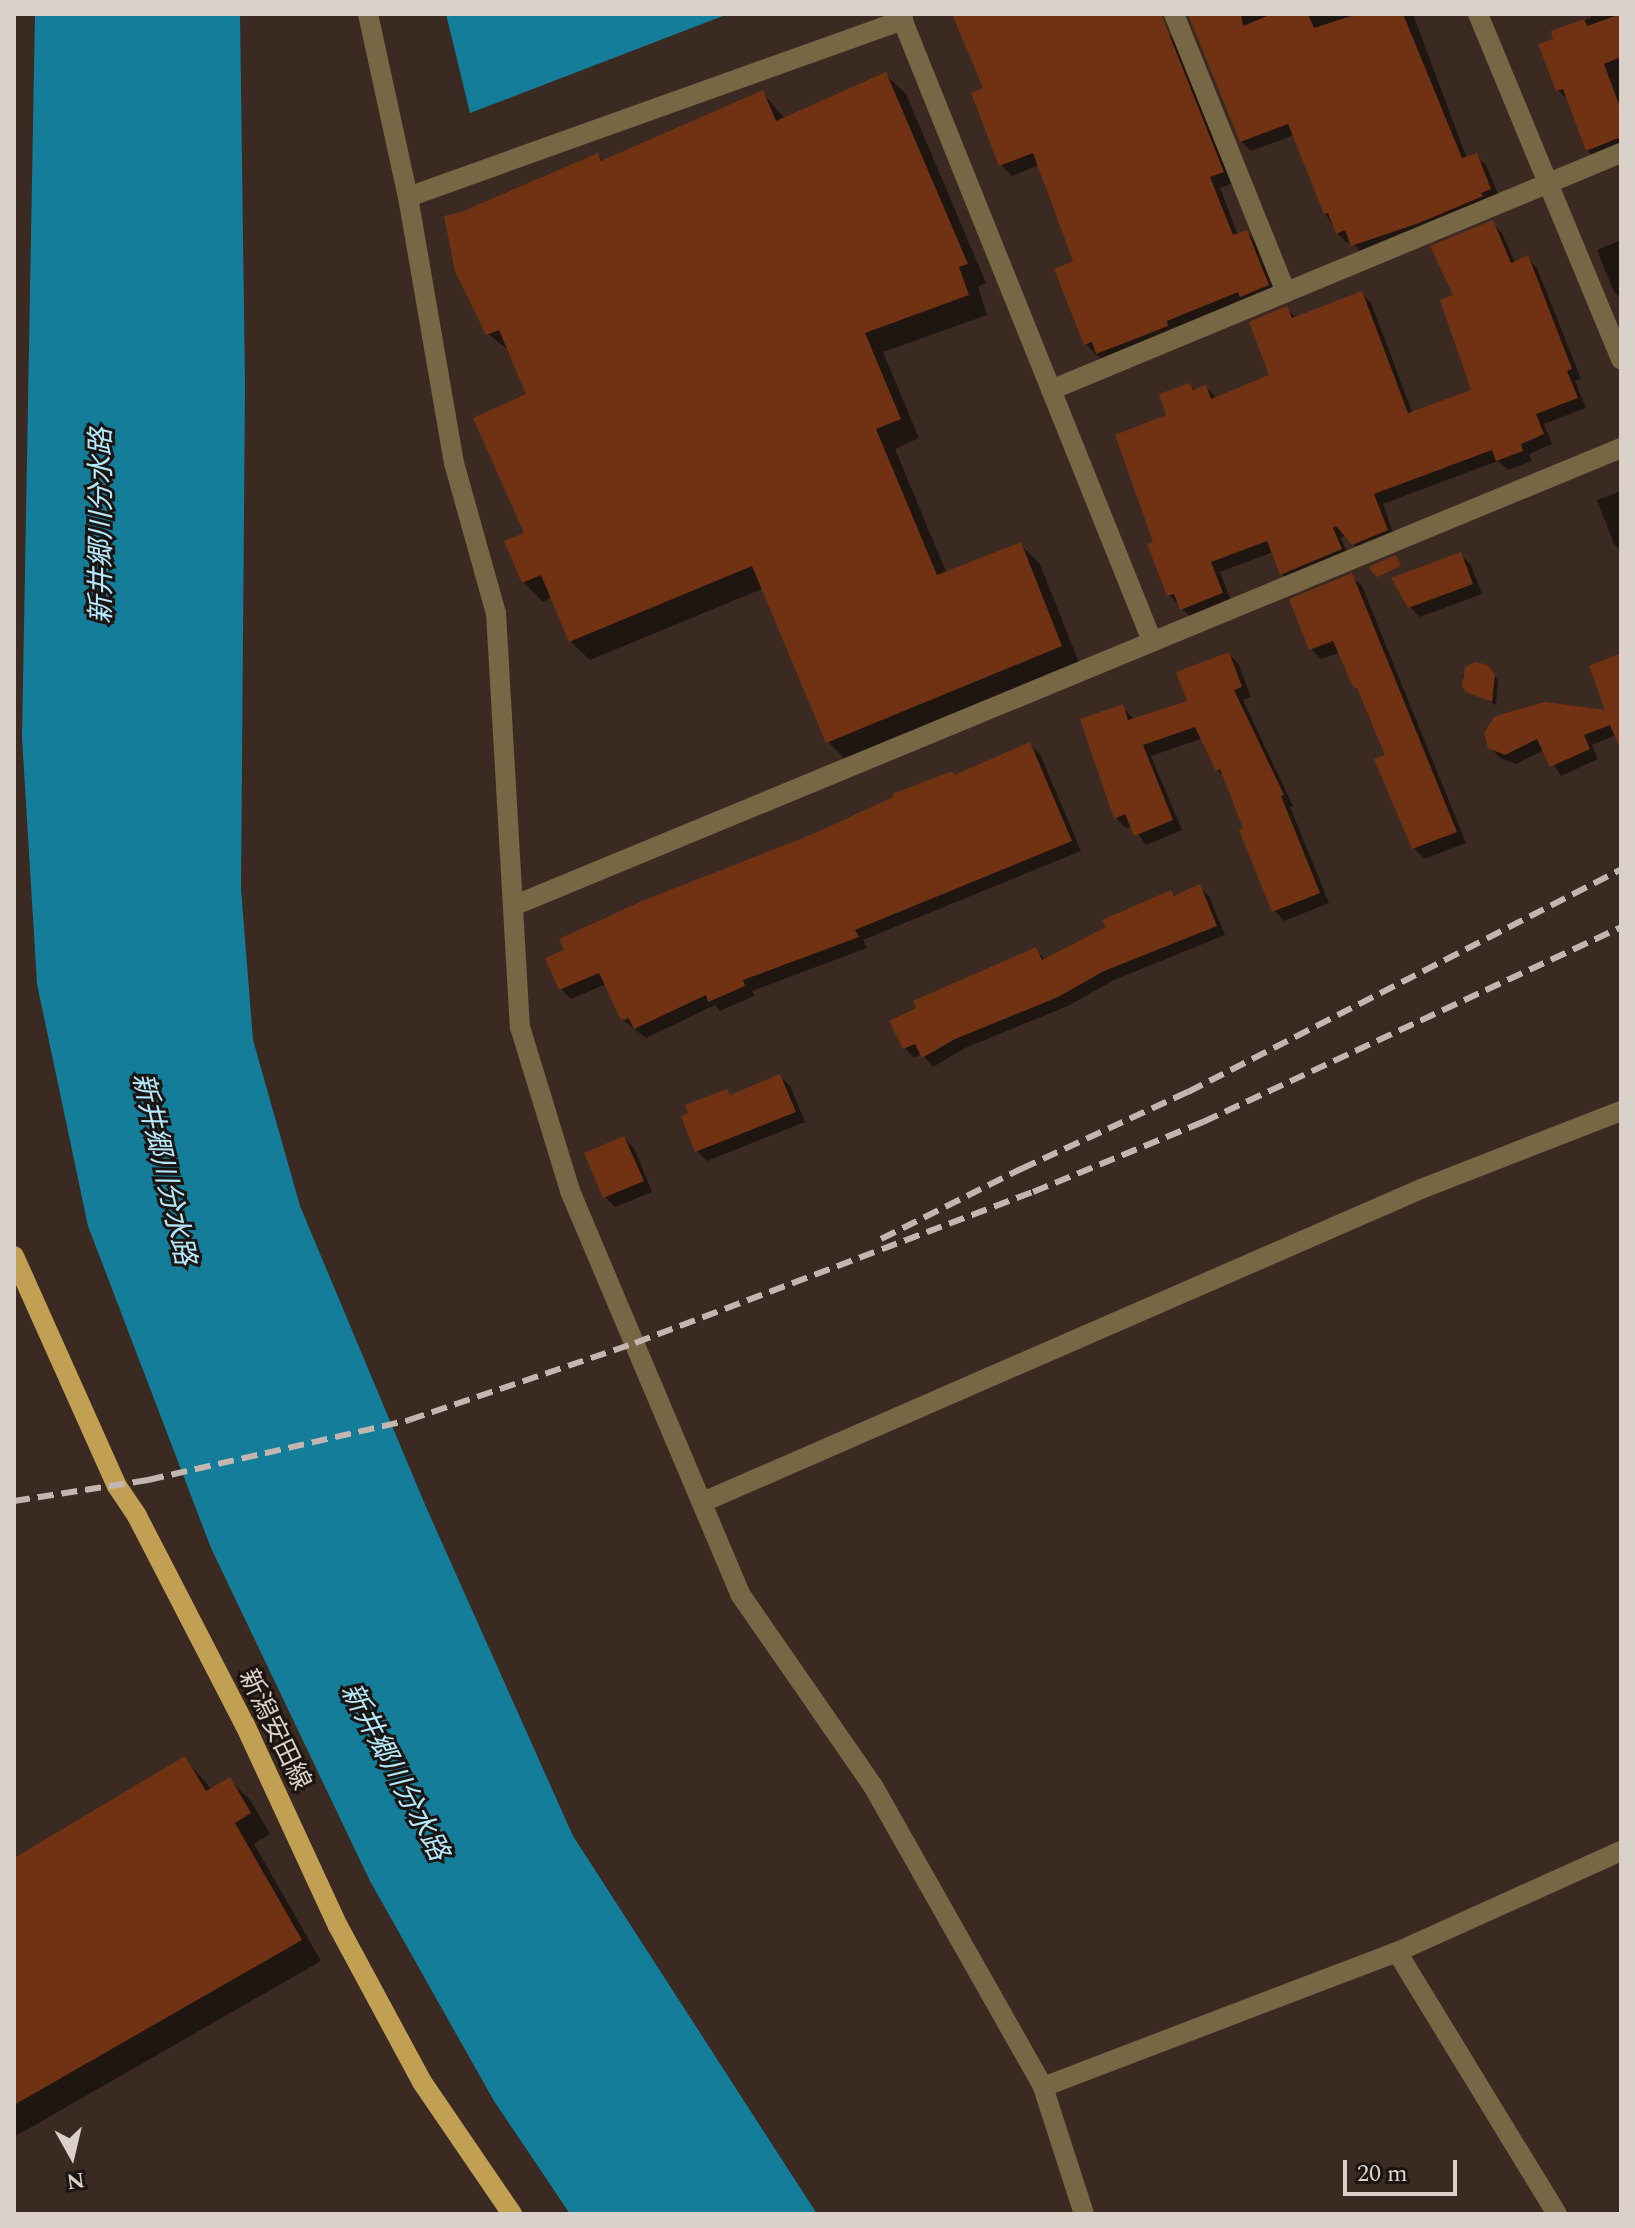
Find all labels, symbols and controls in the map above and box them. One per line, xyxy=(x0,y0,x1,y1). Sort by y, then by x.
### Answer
water label: 新井郷川分水路 xyxy=(85,428,119,624)
water label: 新井郷川分水路 xyxy=(125,1070,201,1268)
street label: 新潟安田線 xyxy=(231,1665,317,1795)
water label: 新井郷川分水路 xyxy=(333,1678,455,1866)
north arrow xyxy=(32,2116,112,2196)
scale bar xyxy=(1347,2144,1461,2194)
text: 20 m xyxy=(1357,2156,1408,2192)
text: N xyxy=(64,2163,87,2198)

